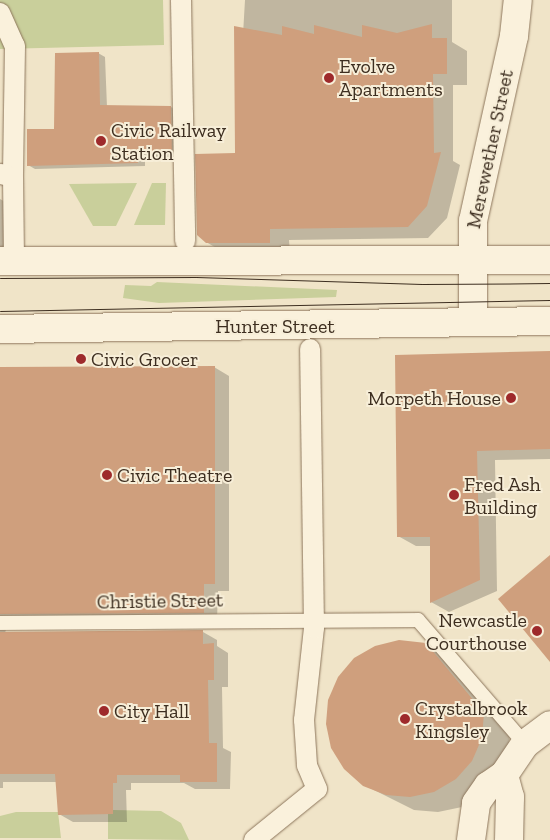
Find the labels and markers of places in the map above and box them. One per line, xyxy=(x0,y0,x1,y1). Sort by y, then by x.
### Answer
place label: Evolve Apartments xyxy=(339,54,443,101)
marker: Evolve Apartments xyxy=(323,72,335,84)
place label: Civic Railway Station xyxy=(111,118,226,165)
marker: Civic Railway Station xyxy=(95,135,107,147)
place label: Civic Grocer xyxy=(91,347,198,371)
marker: Civic Grocer xyxy=(75,353,87,365)
place label: Morpeth House xyxy=(367,386,501,410)
marker: Morpeth House xyxy=(505,392,517,404)
place label: Civic Theatre xyxy=(117,463,233,487)
marker: Civic Theatre xyxy=(101,469,113,481)
place label: Fred Ash Building xyxy=(464,472,541,519)
marker: Fred Ash Building xyxy=(448,489,460,501)
place label: Newcastle Courthouse xyxy=(426,608,527,655)
marker: Newcastle Courthouse xyxy=(531,625,543,637)
place label: Crystalbrook Kingsley xyxy=(415,696,527,743)
place label: City Hall xyxy=(114,699,190,723)
marker: City Hall xyxy=(98,705,110,717)
marker: Crystalbrook Kingsley xyxy=(399,713,411,725)

